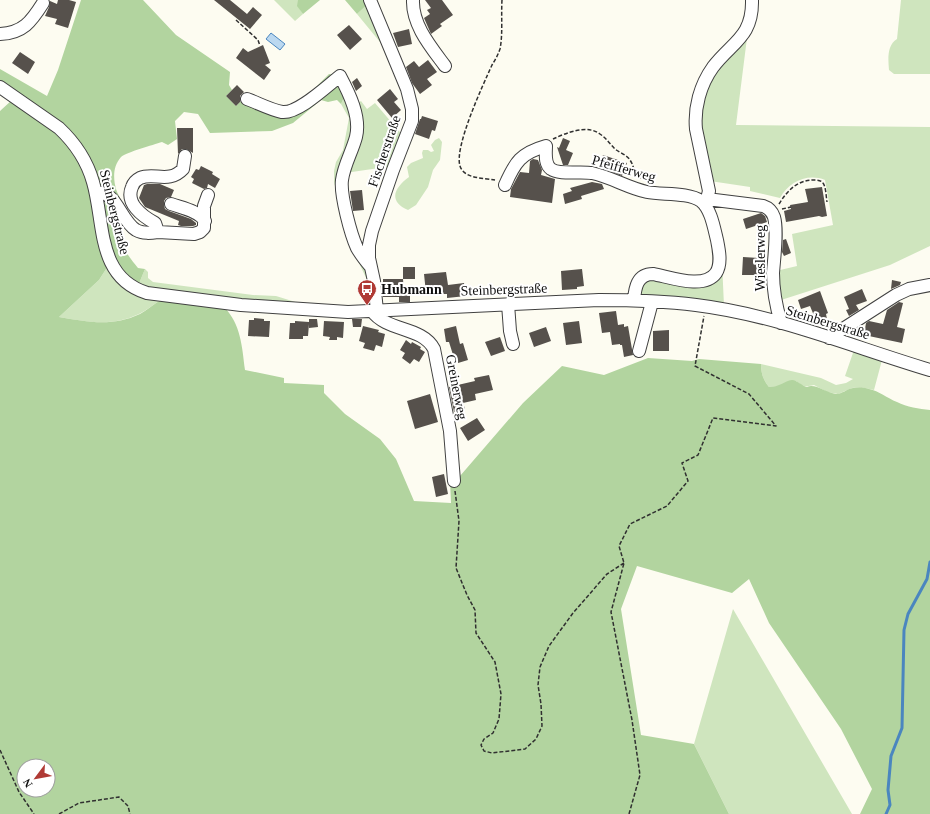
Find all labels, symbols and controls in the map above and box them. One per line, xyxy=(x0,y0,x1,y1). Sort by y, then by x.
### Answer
street label: Fischerstraße xyxy=(365,113,404,189)
street label: Pfeifferweg xyxy=(590,152,658,185)
street label: Steinbergstraße xyxy=(97,168,132,256)
street label: Wieslerweg xyxy=(753,225,768,291)
bus stop icon: Hubmann xyxy=(356,278,378,306)
street label: Steinbergstraße xyxy=(460,280,548,299)
place label: Hubmann xyxy=(381,282,442,297)
street label: Steinbergstraße xyxy=(784,303,872,342)
street label: Greinerweg xyxy=(443,353,470,421)
north arrow xyxy=(16,758,56,798)
text: N xyxy=(20,777,35,790)

